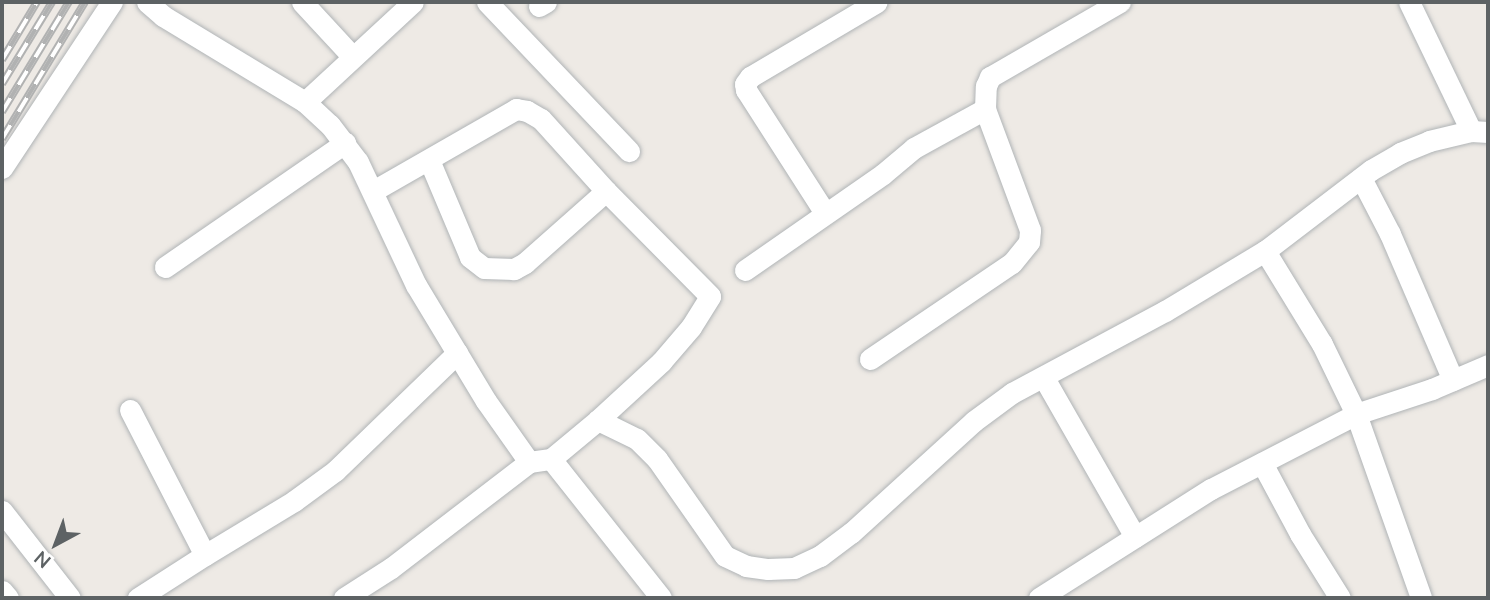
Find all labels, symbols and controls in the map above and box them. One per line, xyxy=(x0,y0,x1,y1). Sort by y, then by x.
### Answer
north arrow xyxy=(21,509,91,579)
text: N xyxy=(29,546,56,574)

